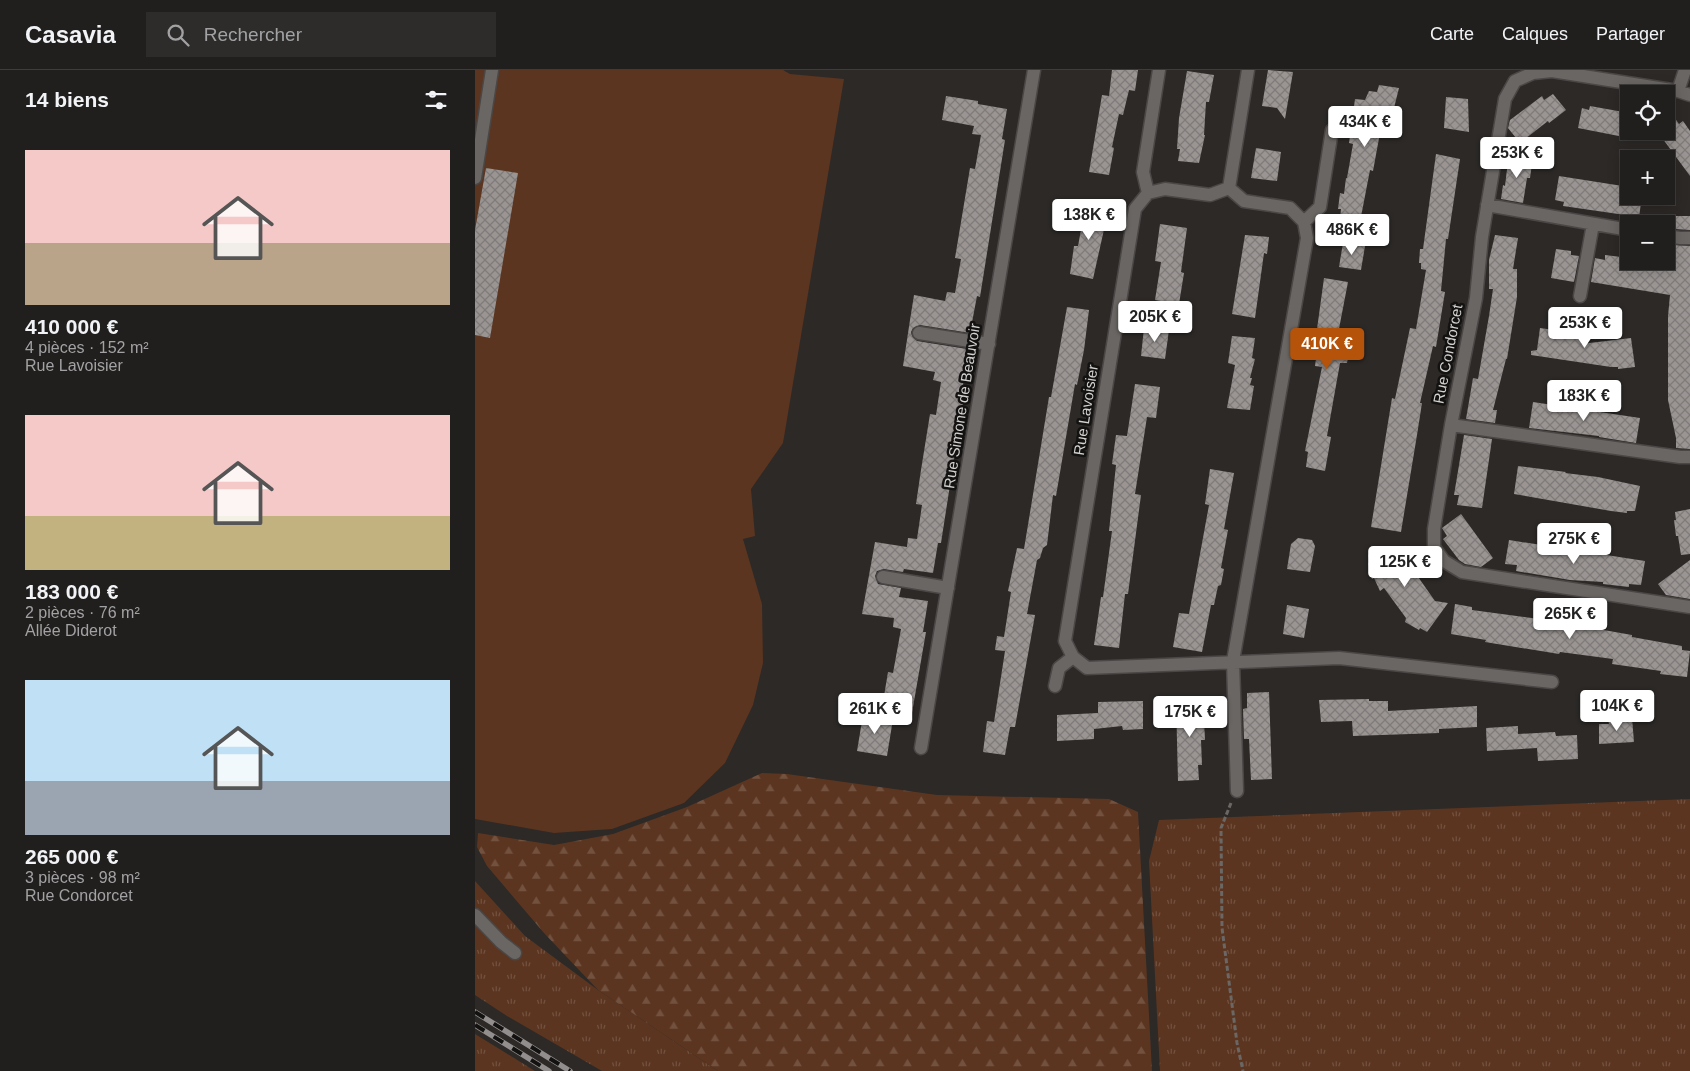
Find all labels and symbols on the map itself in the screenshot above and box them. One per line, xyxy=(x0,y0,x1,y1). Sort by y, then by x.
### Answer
pin: 434K € xyxy=(1324,106,1406,148)
pin: 253K € xyxy=(1476,136,1558,179)
pin: 138K € xyxy=(1048,198,1130,241)
pin: 486K € xyxy=(1311,214,1393,256)
pin: 205K € xyxy=(1114,300,1196,343)
street label: Rue Condorcet xyxy=(1430,302,1466,405)
pin: 253K € xyxy=(1544,306,1626,349)
street label: Rue Simone de Beauvoir xyxy=(940,322,983,490)
pin: 410K € xyxy=(1286,328,1368,370)
street label: Rue Lavoisier xyxy=(1070,363,1101,457)
pin: 183K € xyxy=(1543,380,1625,422)
pin: 275K € xyxy=(1533,522,1615,565)
pin: 125K € xyxy=(1364,546,1446,588)
pin: 265K € xyxy=(1529,598,1611,640)
pin: 104K € xyxy=(1576,690,1658,732)
pin: 261K € xyxy=(834,692,916,735)
pin: 175K € xyxy=(1149,696,1231,738)

